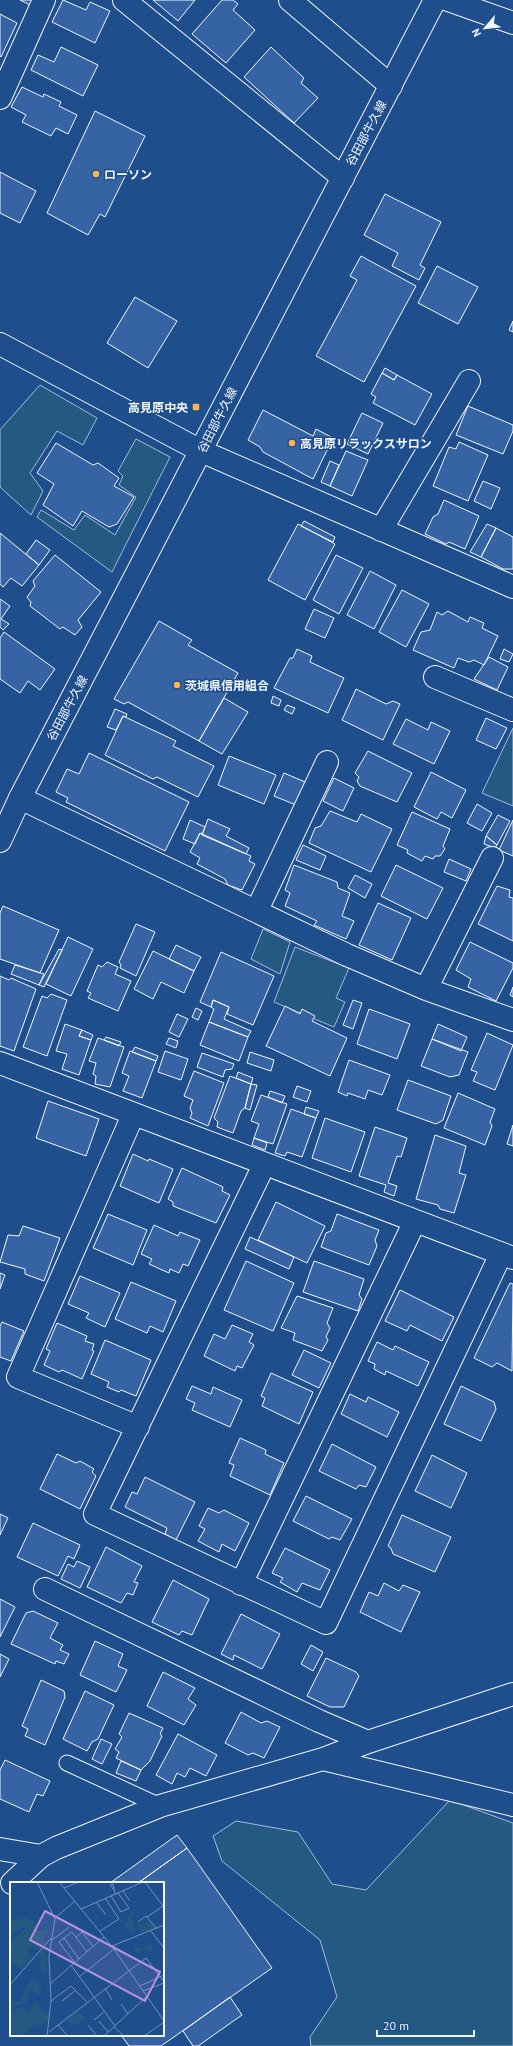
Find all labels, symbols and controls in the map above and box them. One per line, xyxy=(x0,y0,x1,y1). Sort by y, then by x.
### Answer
north arrow xyxy=(465,8,505,48)
text: N xyxy=(468,26,484,39)
street label: 谷田部牛久線 xyxy=(342,98,390,168)
place label: ローソン xyxy=(104,167,152,182)
marker: ローソン xyxy=(91,169,101,179)
street label: 谷田部牛久線 xyxy=(194,385,240,455)
place label: 高見原中央 xyxy=(128,400,188,415)
marker: 高見原中央 xyxy=(191,402,201,412)
place label: 高見原リラックスサロン xyxy=(300,436,432,451)
marker: 高見原リラックスサロン xyxy=(287,438,297,448)
street label: 谷田部牛久線 xyxy=(43,673,91,743)
place label: 茨城県信用組合 xyxy=(185,678,269,693)
marker: 茨城県信用組合 xyxy=(172,680,182,690)
inset map xyxy=(10,1882,164,2036)
scale bar xyxy=(377,2012,474,2038)
text: 20 m xyxy=(383,2018,409,2033)

